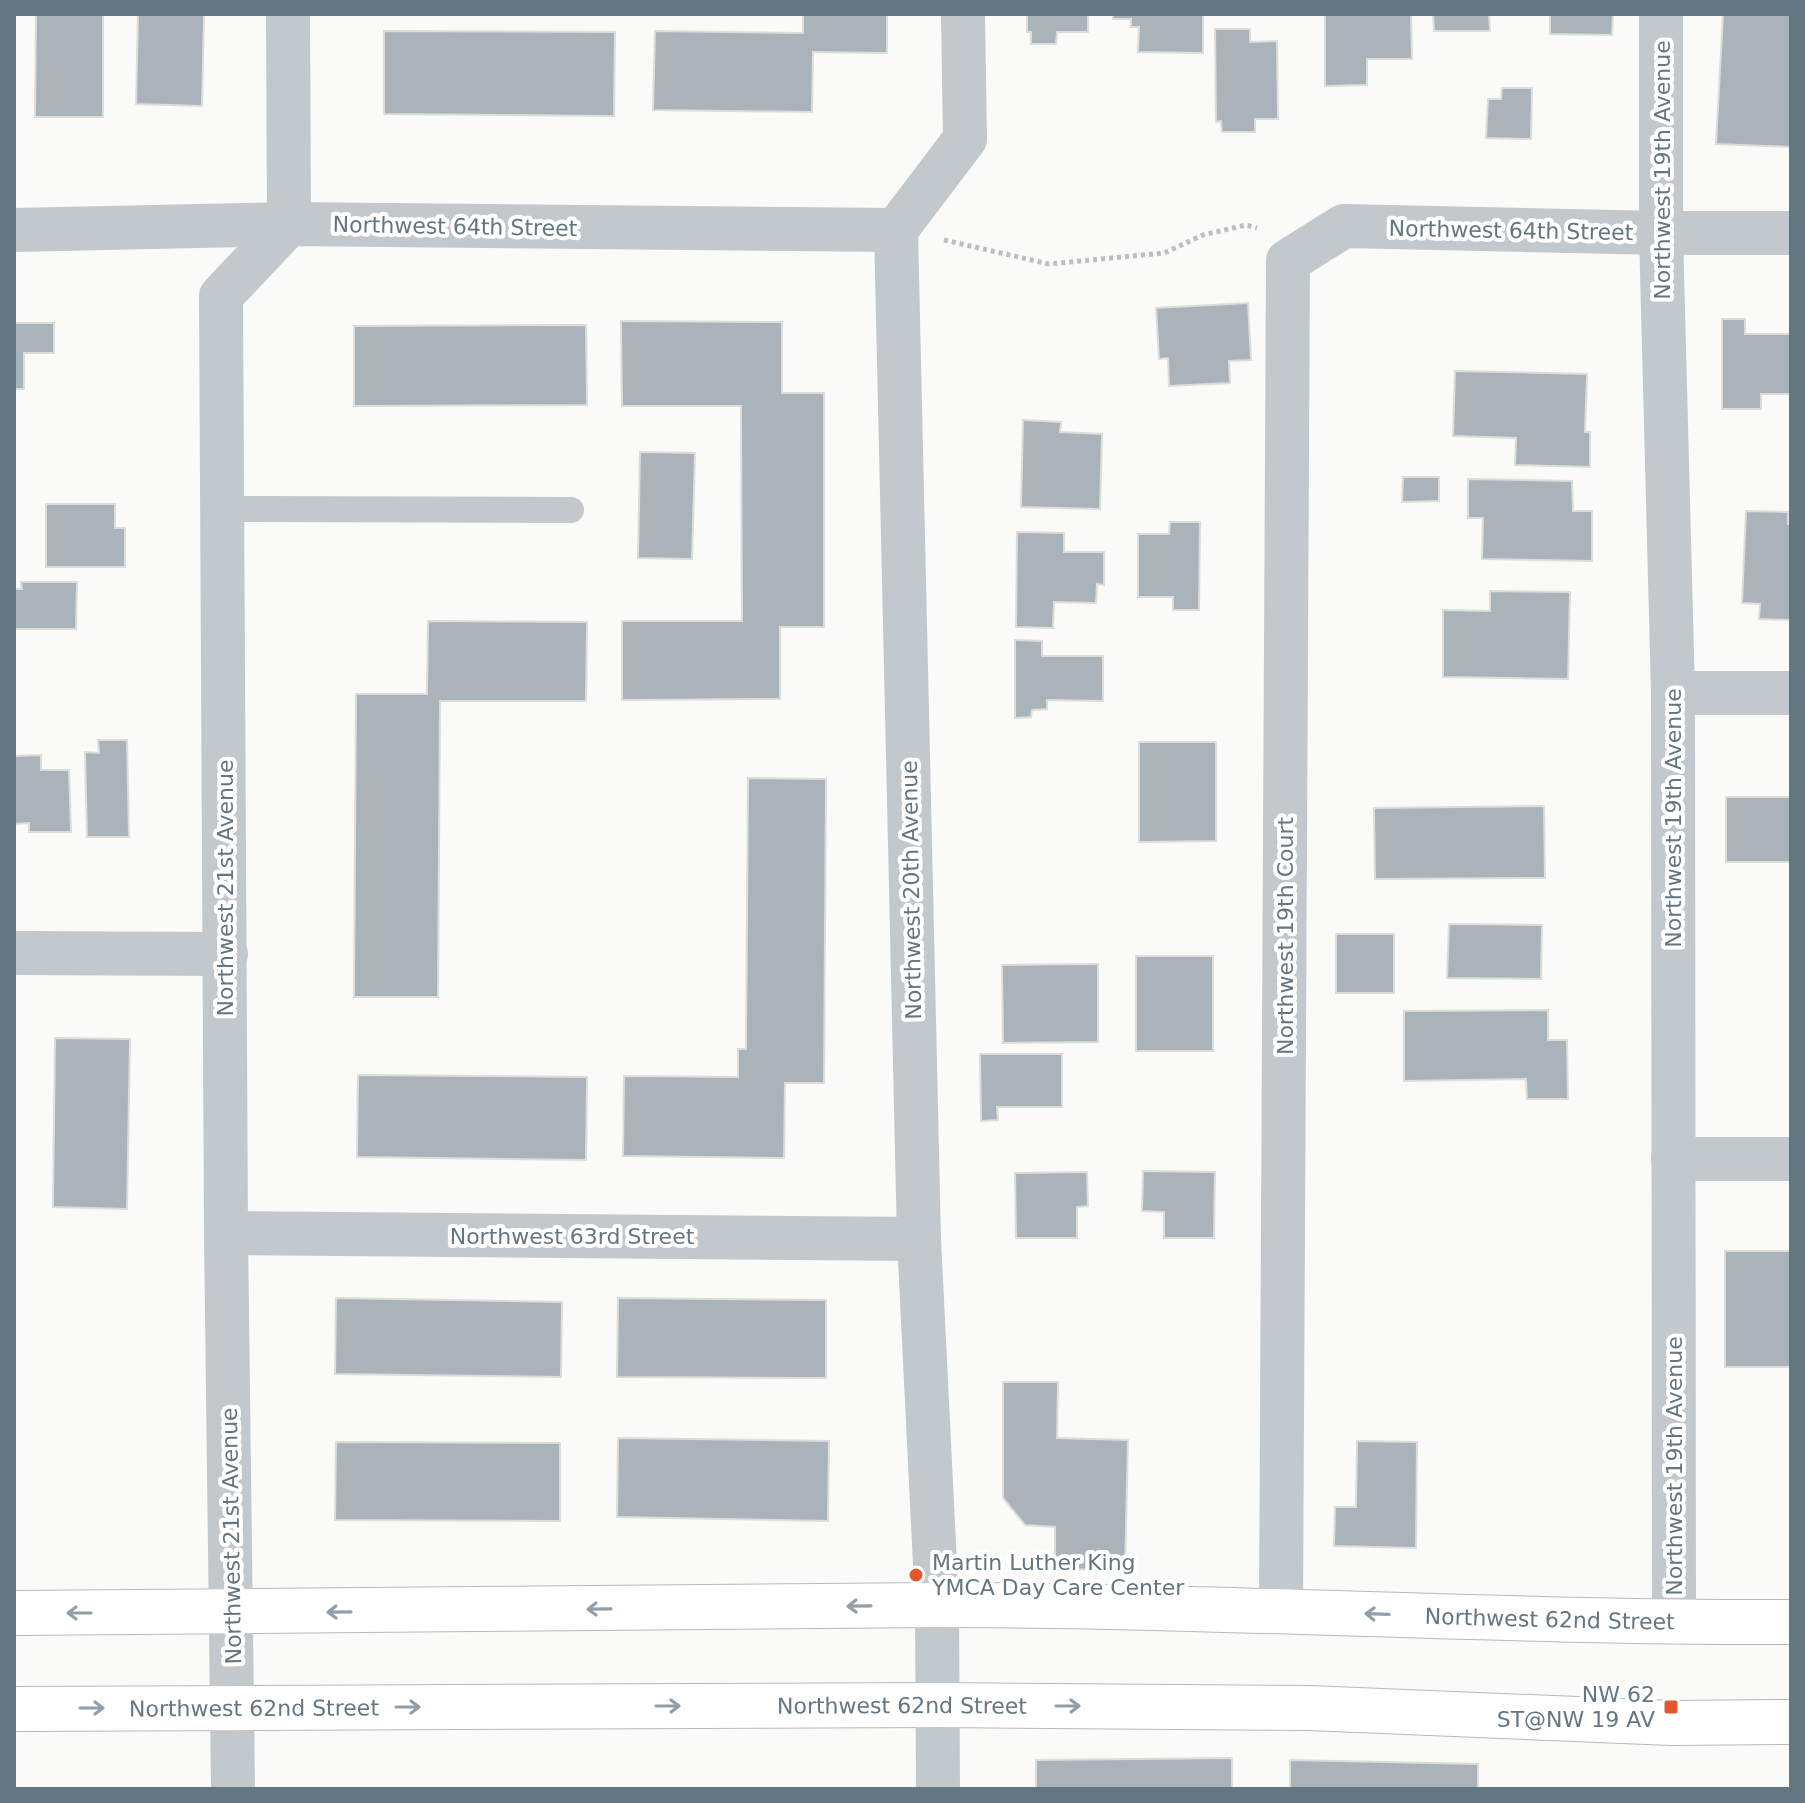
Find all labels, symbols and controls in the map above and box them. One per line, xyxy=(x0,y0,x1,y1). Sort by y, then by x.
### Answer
street label: Northwest 19th Avenue xyxy=(1650,40,1675,300)
street label: Northwest 64th Street xyxy=(333,212,578,241)
street label: Northwest 64th Street xyxy=(1389,216,1634,245)
street label: Northwest 19th Avenue xyxy=(1661,688,1686,948)
street label: Northwest 21st Avenue xyxy=(213,760,238,1016)
street label: Northwest 20th Avenue xyxy=(897,760,926,1020)
street label: Northwest 19th Court xyxy=(1273,817,1298,1055)
street label: Northwest 63rd Street xyxy=(450,1224,695,1249)
street label: Northwest 19th Avenue xyxy=(1662,1336,1687,1596)
street label: Northwest 21st Avenue xyxy=(217,1407,246,1665)
place label: Martin Luther King YMCA Day Care Center xyxy=(931,1550,1185,1600)
marker: Martin Luther King YMCA Day Care Center xyxy=(907,1566,925,1584)
one-way arrow xyxy=(846,1598,873,1614)
one-way arrow xyxy=(586,1601,613,1617)
one-way arrow xyxy=(326,1604,353,1620)
street label: Northwest 62nd Street xyxy=(1424,1604,1675,1634)
one-way arrow xyxy=(66,1605,93,1621)
one-way arrow xyxy=(1364,1606,1391,1621)
place label: NW 62 ST@NW 19 AV xyxy=(1497,1682,1655,1732)
street label: Northwest 62nd Street xyxy=(777,1693,1027,1719)
street label: Northwest 62nd Street xyxy=(129,1695,379,1722)
one-way arrow xyxy=(1054,1698,1081,1714)
marker: NW 62 ST@NW 19 AV xyxy=(1662,1698,1680,1716)
one-way arrow xyxy=(394,1699,421,1715)
one-way arrow xyxy=(654,1699,681,1714)
one-way arrow xyxy=(78,1700,105,1716)

